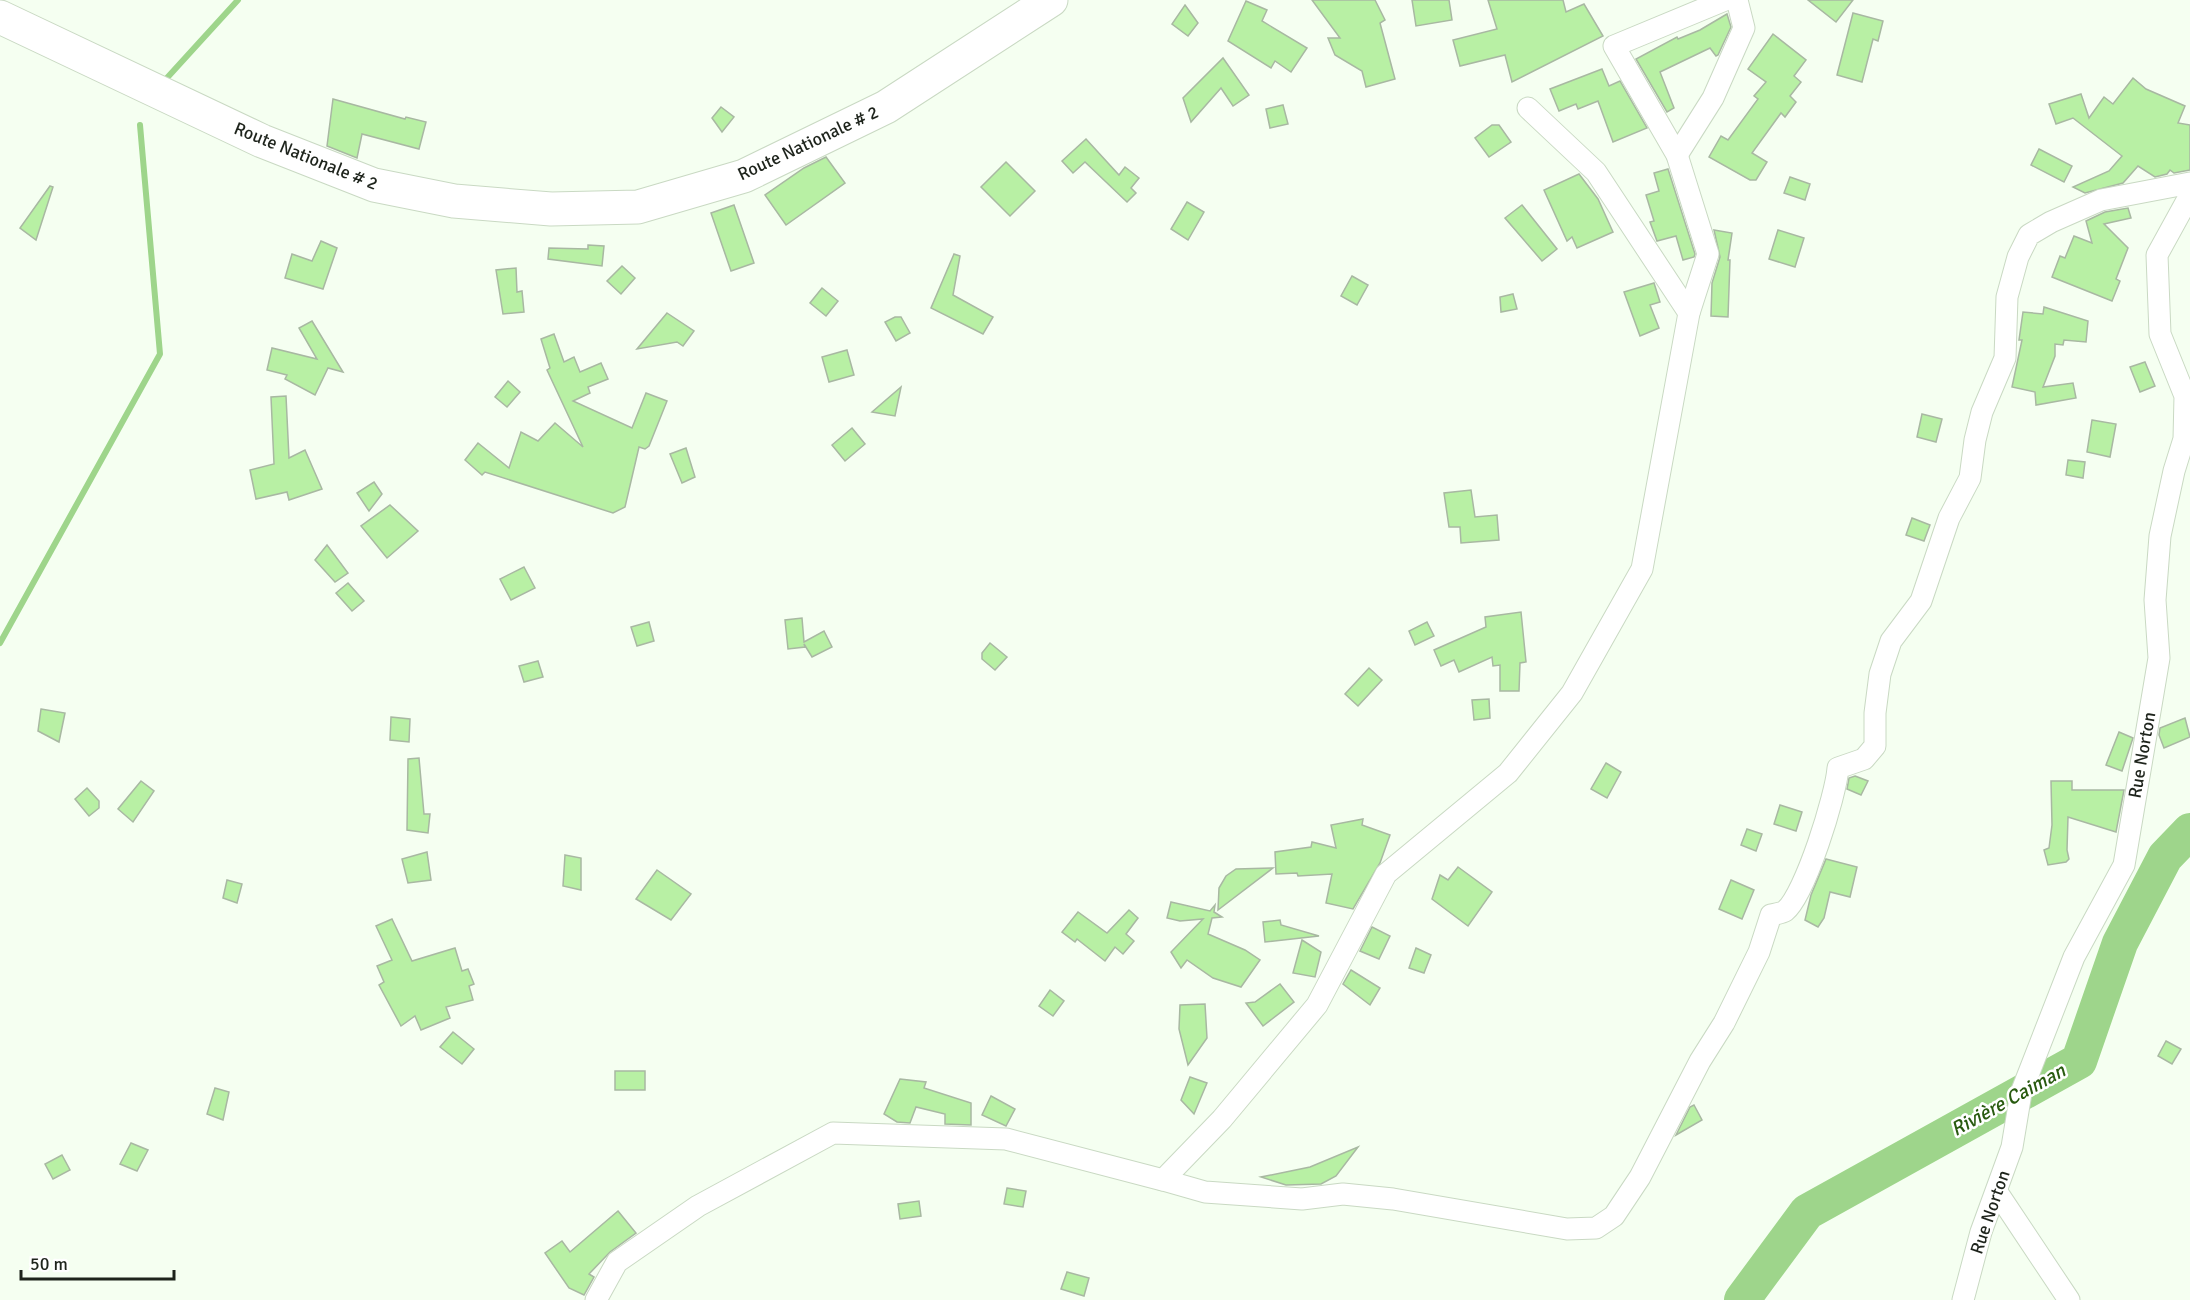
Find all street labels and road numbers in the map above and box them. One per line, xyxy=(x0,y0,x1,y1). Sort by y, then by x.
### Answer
street label: Route Nationale # 2 xyxy=(734,101,882,185)
street label: Route Nationale # 2 xyxy=(231,117,381,195)
street label: Rue Norton xyxy=(2124,710,2160,800)
street label: Rue Norton xyxy=(1965,1167,2015,1257)

